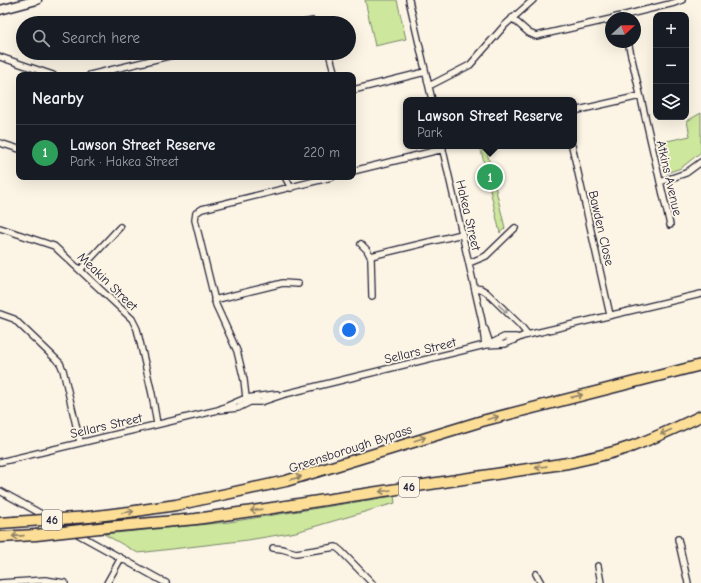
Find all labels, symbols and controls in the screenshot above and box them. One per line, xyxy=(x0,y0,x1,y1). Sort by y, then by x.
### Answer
north arrow xyxy=(605,12,641,48)
map controls xyxy=(653,12,689,120)
button: + xyxy=(653,12,689,48)
search box xyxy=(16,16,356,60)
icon: search xyxy=(30,27,52,49)
text: Search here xyxy=(62,29,140,47)
button: − xyxy=(653,48,689,84)
button: layers xyxy=(653,84,689,120)
text: Nearby xyxy=(32,89,83,108)
popup xyxy=(403,97,577,149)
text: Lawson Street Reserve xyxy=(417,107,563,125)
text: Park xyxy=(417,125,442,140)
text: Lawson Street Reserve xyxy=(70,136,215,154)
street label: Atkins Avenue xyxy=(654,139,686,218)
text: 1 xyxy=(42,145,48,160)
text: 220 m xyxy=(303,145,340,160)
text: Park · Hakea Street xyxy=(70,154,178,169)
pin: 1 xyxy=(477,162,503,192)
street label: Hakea Street xyxy=(453,178,484,253)
street label: Bawden Close xyxy=(586,189,618,268)
street label: Meakin Street xyxy=(75,249,142,315)
one-way arrow xyxy=(498,304,508,314)
your location xyxy=(339,320,359,340)
street label: Sellars Street xyxy=(383,334,459,367)
one-way arrow xyxy=(570,392,583,400)
street label: Sellars Street xyxy=(69,410,145,441)
one-way arrow xyxy=(486,414,499,421)
street label: Greensborough Bypass xyxy=(287,421,414,475)
one-way arrow xyxy=(660,429,672,437)
one-way arrow xyxy=(413,435,426,442)
one-way arrow xyxy=(535,463,548,471)
one-way arrow xyxy=(289,474,302,482)
road number: 46 xyxy=(399,477,419,497)
one-way arrow xyxy=(379,487,392,495)
one-way arrow xyxy=(250,506,263,514)
one-way arrow xyxy=(121,508,134,516)
road number: 46 xyxy=(42,510,62,530)
one-way arrow xyxy=(12,532,25,539)

